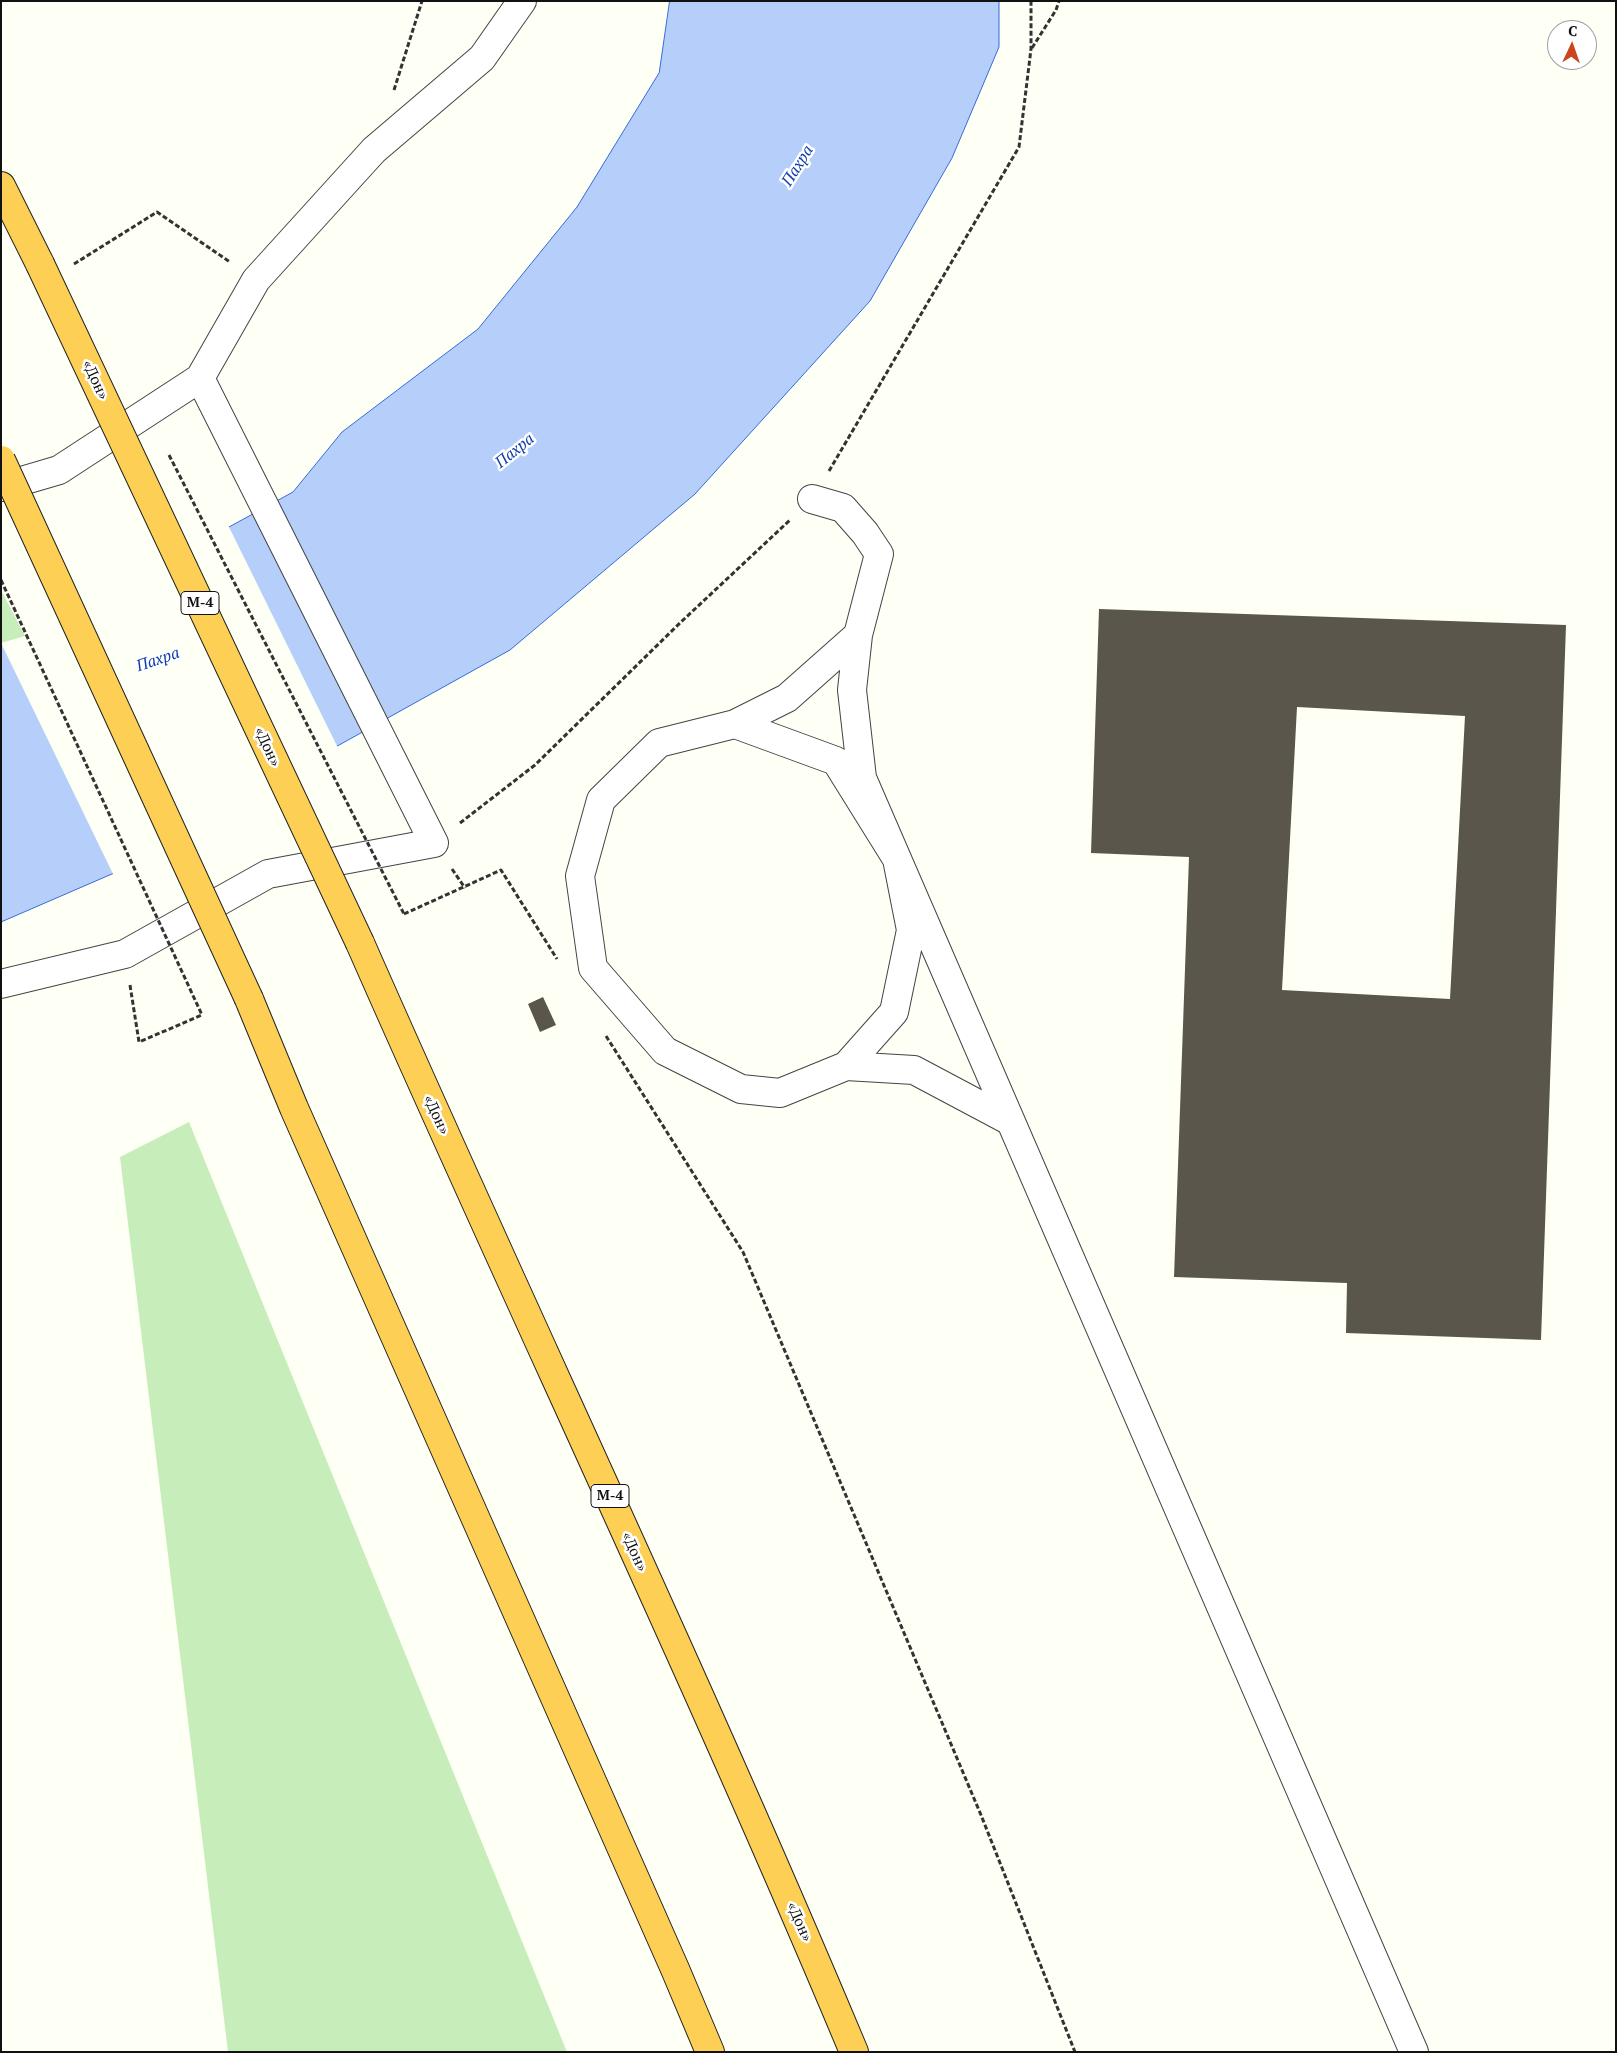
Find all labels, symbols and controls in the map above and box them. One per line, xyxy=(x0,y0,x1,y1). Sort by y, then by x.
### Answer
north arrow xyxy=(1547,20,1597,70)
text: С xyxy=(1568,21,1578,40)
water label: Пахра xyxy=(778,142,818,190)
street label: «Дон» xyxy=(78,357,112,403)
water label: Пахра xyxy=(492,430,538,472)
road number: М-4 xyxy=(181,592,219,614)
water label: Пахра xyxy=(134,644,182,676)
street label: «Дон» xyxy=(250,724,284,770)
street label: «Дон» xyxy=(419,1092,453,1138)
road number: М-4 xyxy=(591,1484,629,1508)
street label: «Дон» xyxy=(617,1529,651,1575)
street label: «Дон» xyxy=(782,1899,816,1945)

